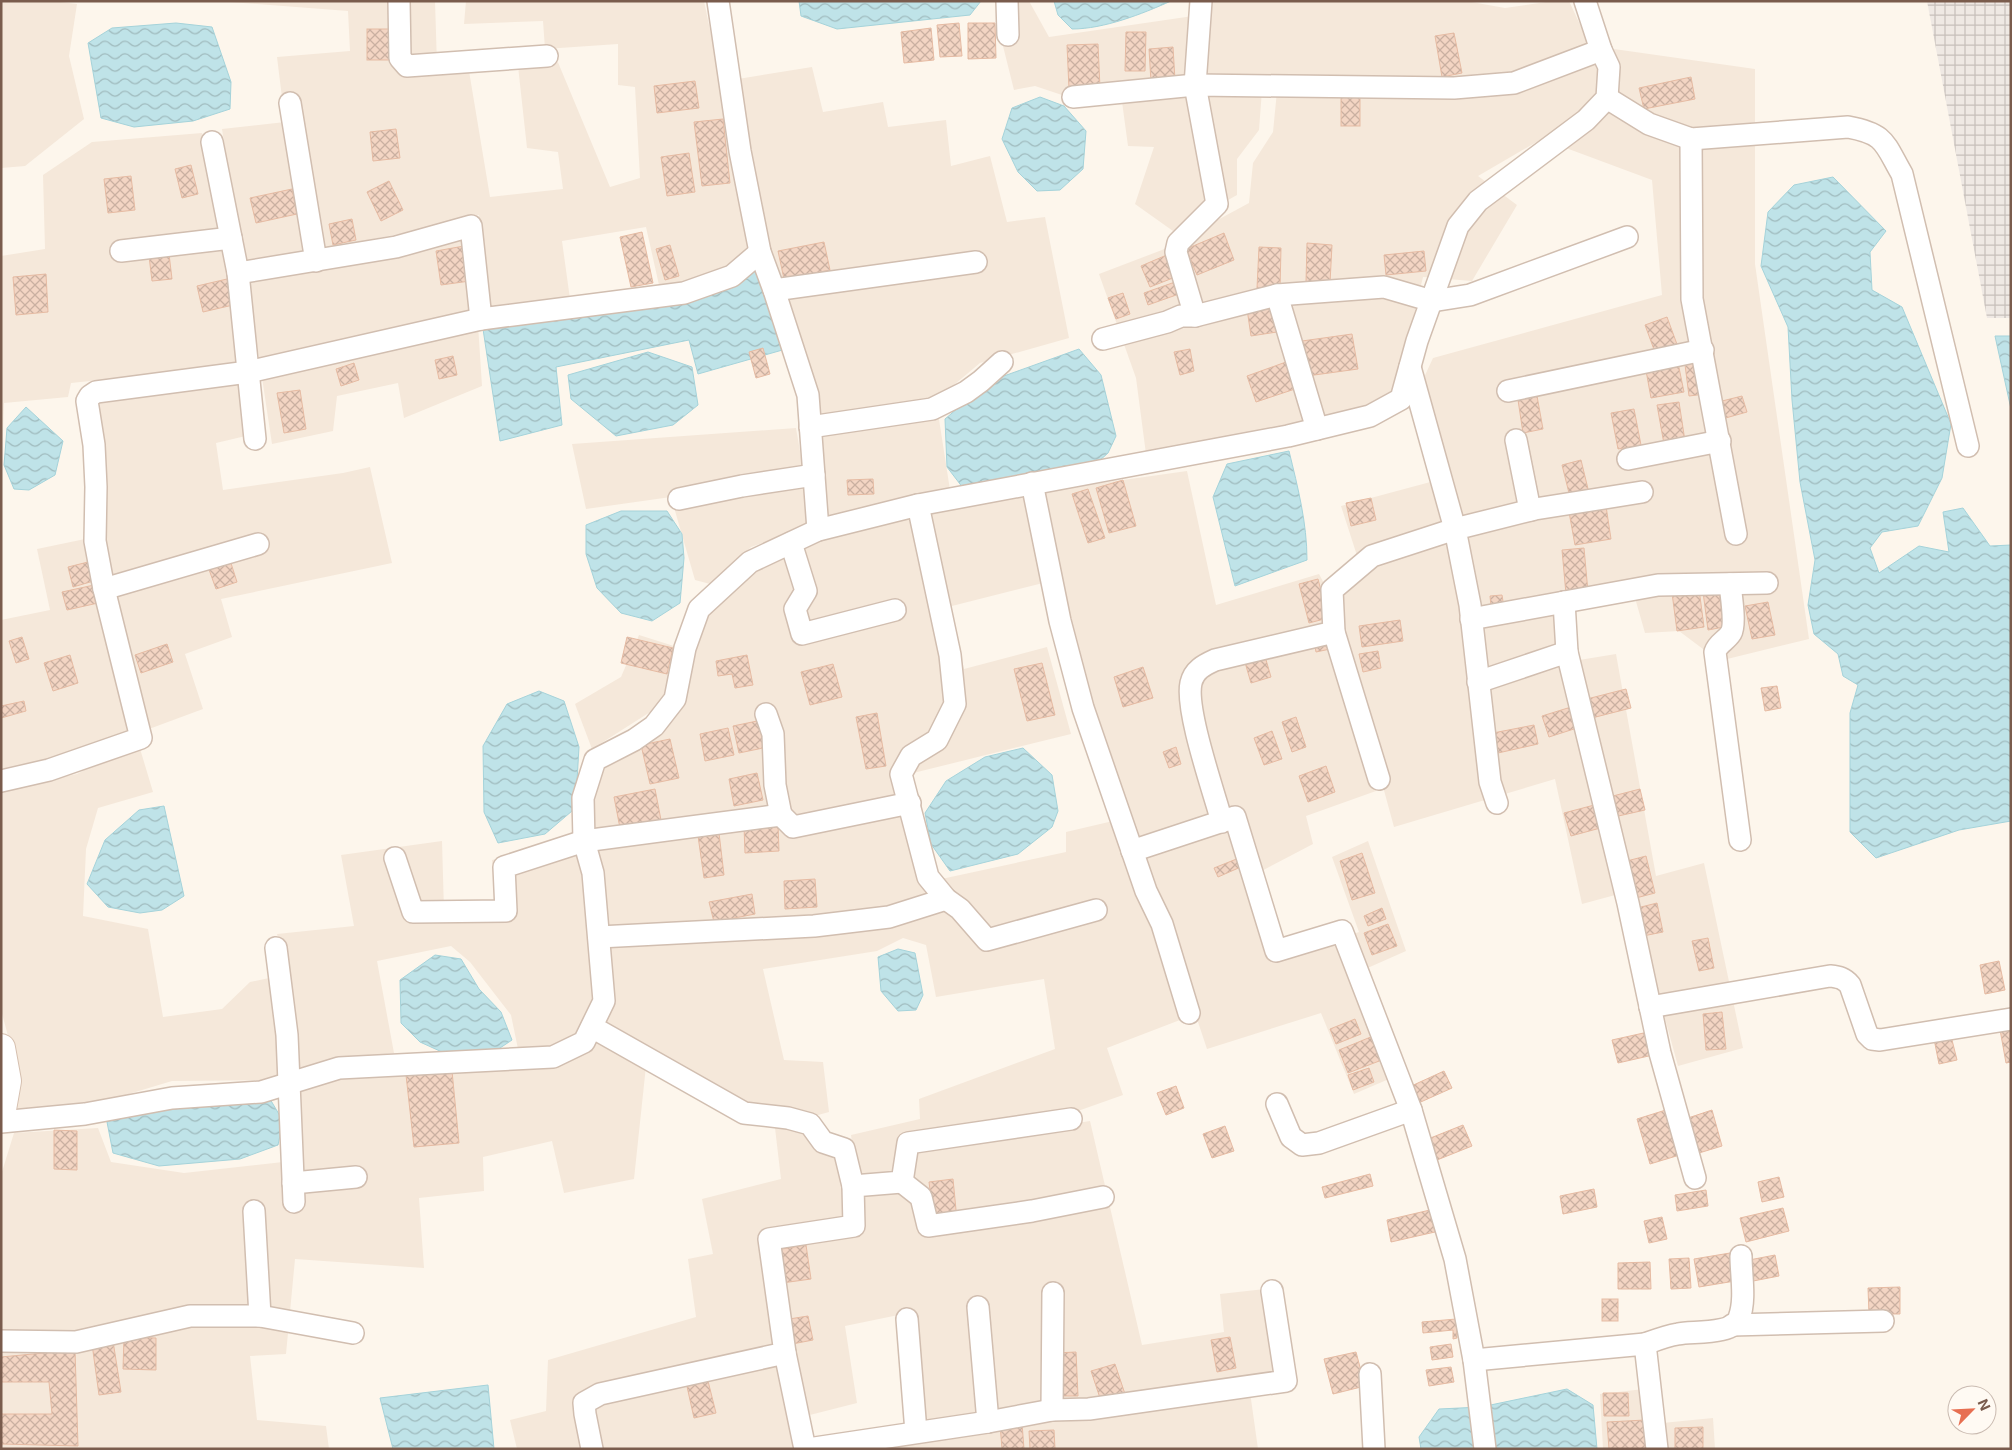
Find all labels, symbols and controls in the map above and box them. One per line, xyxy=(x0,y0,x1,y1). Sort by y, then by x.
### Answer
north arrow xyxy=(1947,1385,1997,1435)
text: N xyxy=(1974,1396,1994,1413)

